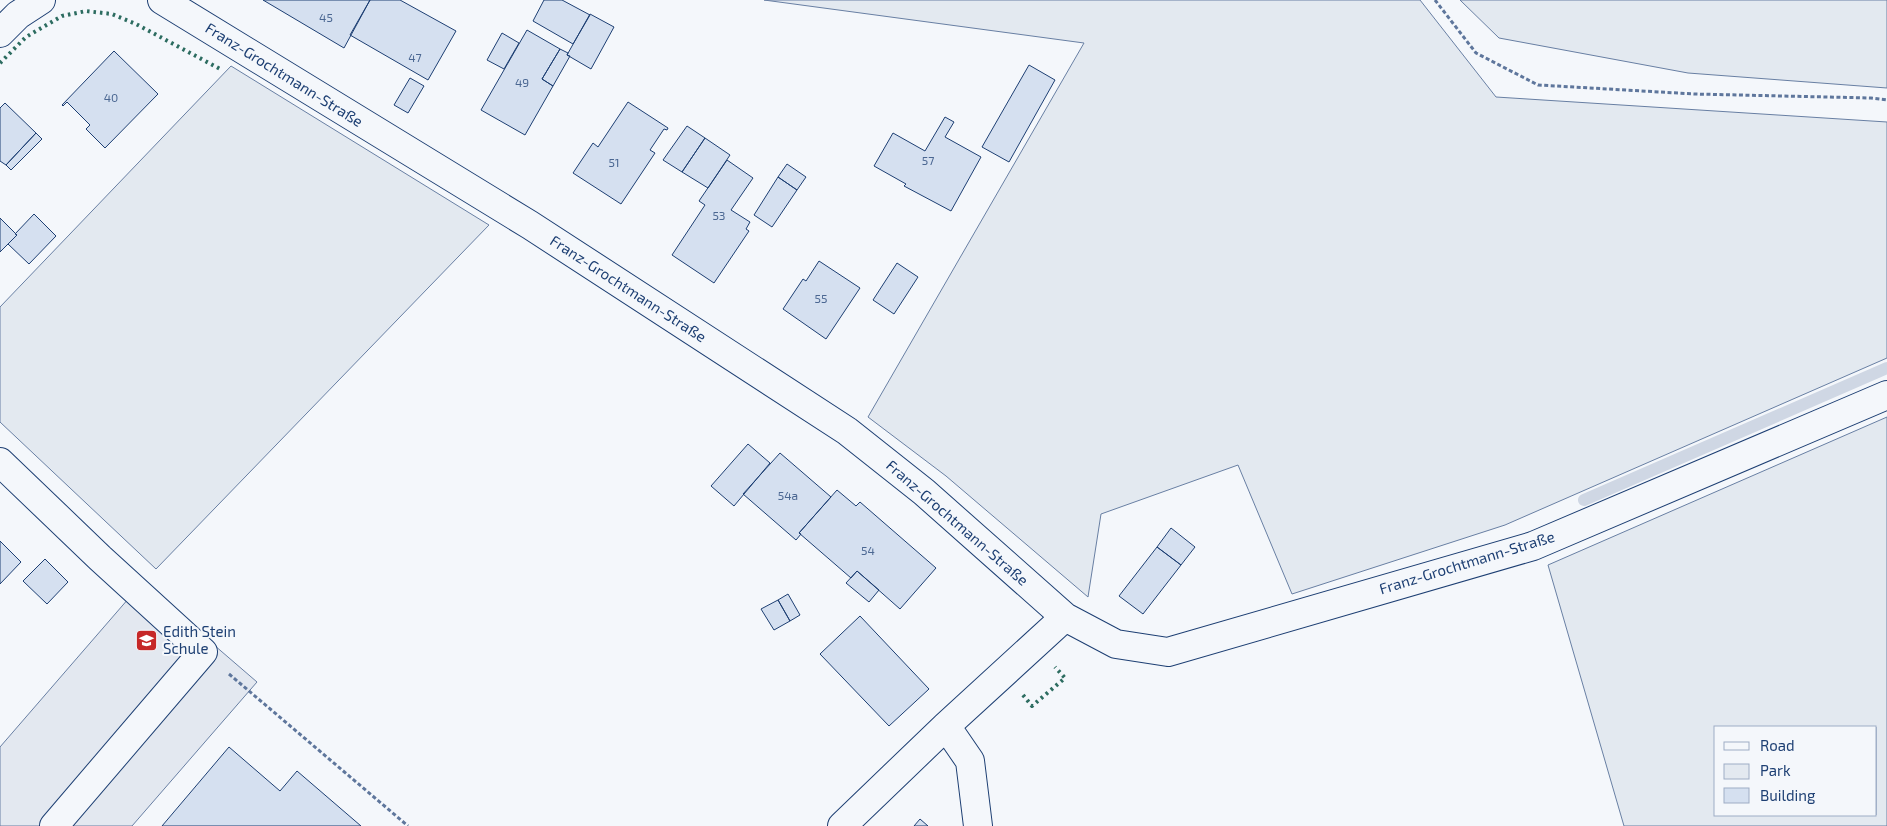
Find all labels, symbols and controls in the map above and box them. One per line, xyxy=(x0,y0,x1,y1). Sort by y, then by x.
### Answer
house number: 45 xyxy=(319,10,333,24)
street label: Franz-Grochtmann-Straße xyxy=(202,18,367,130)
house number: 47 xyxy=(408,50,422,64)
house number: 49 xyxy=(515,75,529,89)
house number: 40 xyxy=(104,90,118,104)
house number: 57 xyxy=(922,153,934,167)
house number: 51 xyxy=(608,155,620,169)
house number: 53 xyxy=(712,208,726,222)
street label: Franz-Grochtmann-Straße xyxy=(547,231,710,345)
house number: 55 xyxy=(815,291,827,305)
street label: Franz-Grochtmann-Straße xyxy=(883,456,1032,589)
house number: 54a xyxy=(778,488,798,502)
street label: Franz-Grochtmann-Straße xyxy=(1377,527,1556,597)
house number: 54 xyxy=(861,543,875,557)
place label: Edith Stein Schule xyxy=(163,622,236,657)
school or university icon: Edith Stein Schule xyxy=(135,629,159,653)
legend xyxy=(1714,726,1877,816)
text: Road xyxy=(1760,736,1795,754)
text: Park xyxy=(1760,761,1791,779)
text: Building xyxy=(1760,786,1816,804)

